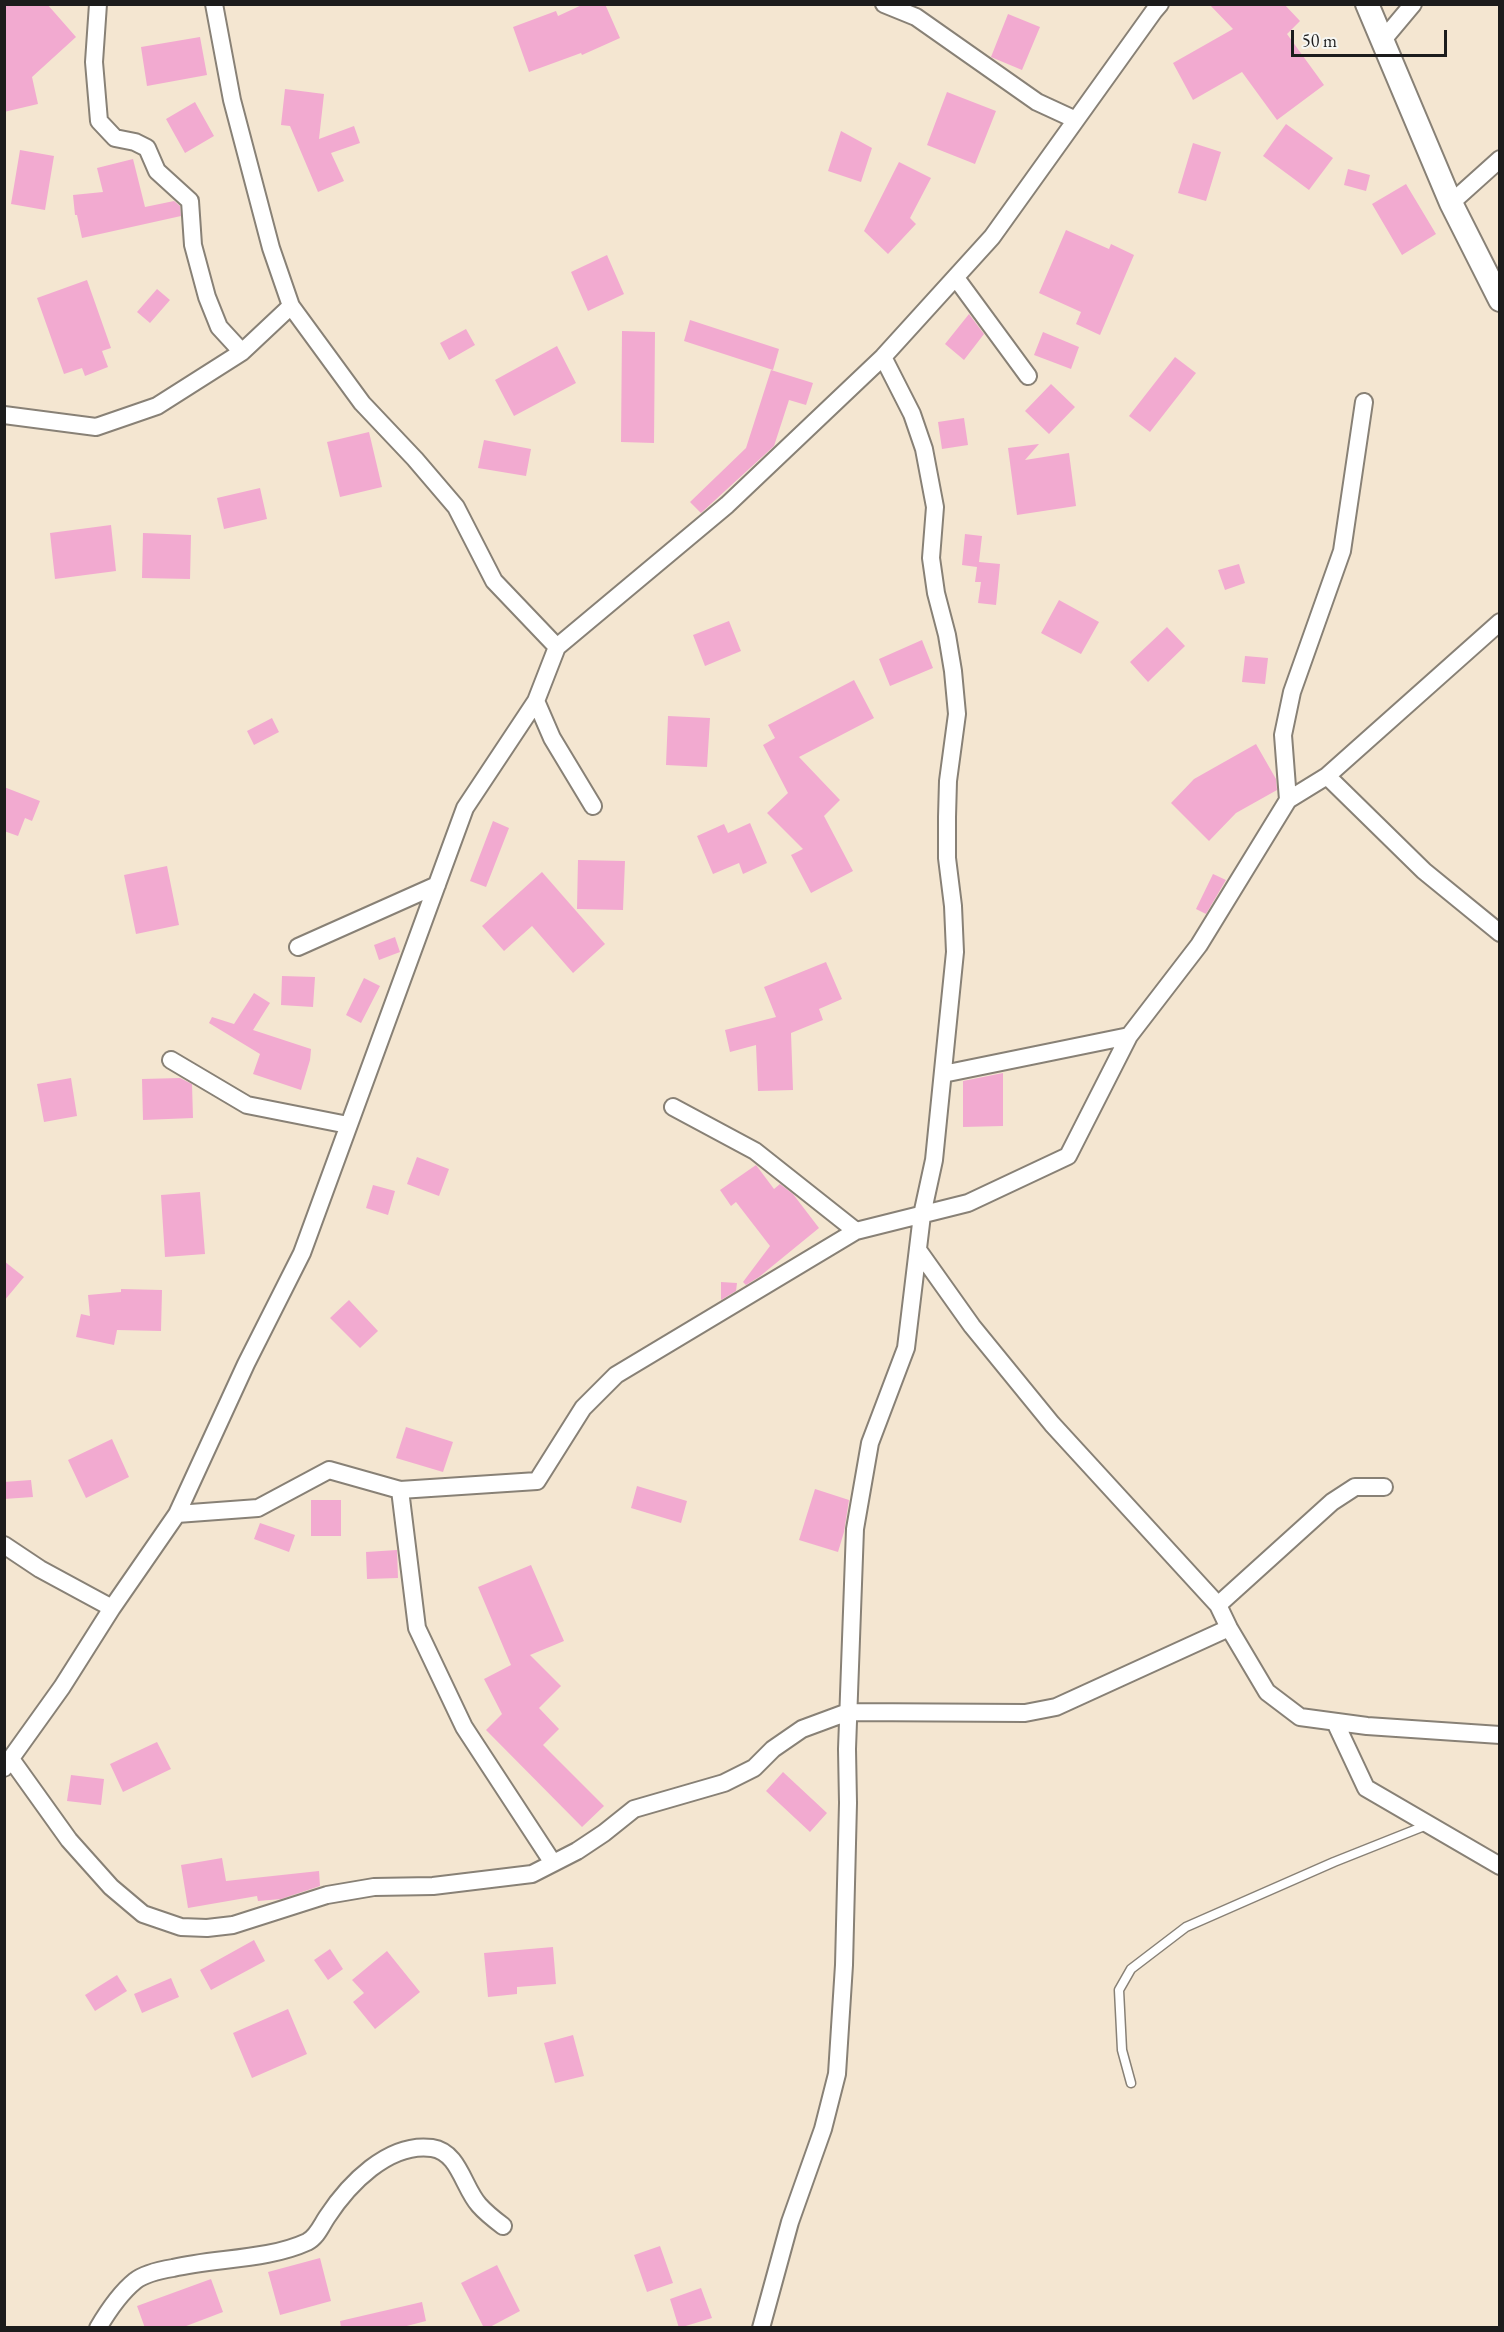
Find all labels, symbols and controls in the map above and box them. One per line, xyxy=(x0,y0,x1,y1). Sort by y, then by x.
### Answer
scale bar xyxy=(1294,18,1450,56)
text: 50 m xyxy=(1302,29,1337,52)

